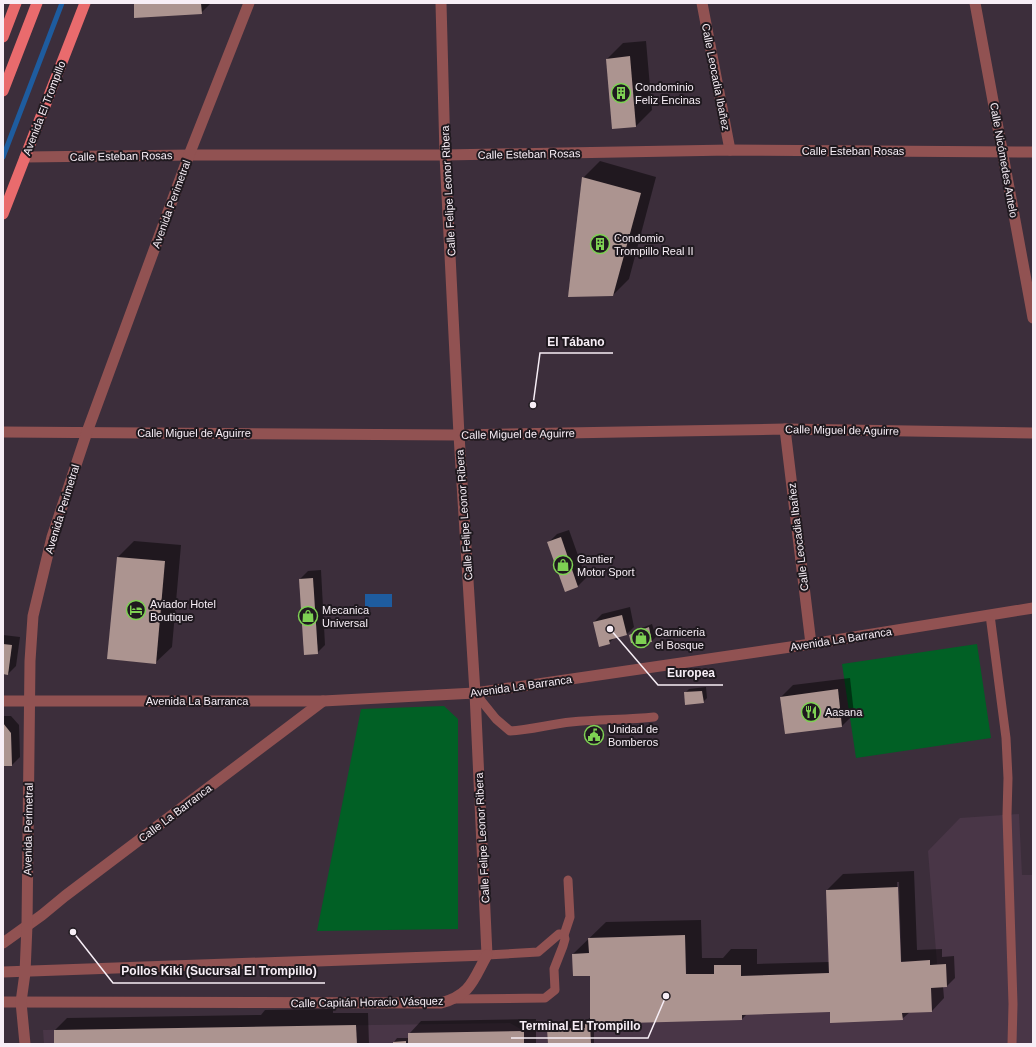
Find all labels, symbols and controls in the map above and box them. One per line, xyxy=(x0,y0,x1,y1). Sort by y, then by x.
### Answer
street label: Calle Leocadia Ibañez xyxy=(700,22,732,132)
street label: Avenida El Trompillo xyxy=(20,59,68,157)
place label: Condominio Feliz Encinas xyxy=(635,81,701,106)
building icon: Condominio Feliz Encinas xyxy=(610,82,632,104)
street label: Calle Nicómedes Antelo xyxy=(988,101,1020,219)
street label: Calle Felipe Leonor Ribera xyxy=(439,124,457,257)
street label: Calle Esteban Rosas xyxy=(802,145,905,157)
street label: Calle Esteban Rosas xyxy=(478,147,581,161)
street label: Calle Esteban Rosas xyxy=(70,149,173,163)
street label: Avenida Perimetral xyxy=(150,158,192,250)
place label: Condomio Trompillo Real II xyxy=(614,232,694,257)
building icon: Condomio Trompillo Real II xyxy=(589,233,611,255)
callout: El Tábano xyxy=(540,329,613,353)
text: El Tábano xyxy=(547,335,605,349)
street label: Calle Miguel de Aguirre xyxy=(785,423,899,437)
street label: Calle Miguel de Aguirre xyxy=(137,427,251,439)
street label: Calle Miguel de Aguirre xyxy=(461,427,575,441)
street label: Calle Felipe Leonor Ribera xyxy=(453,448,475,581)
street label: Avenida Perimetral xyxy=(43,463,81,555)
street label: Calle Leocadia Ibañez xyxy=(785,482,811,592)
place label: Gantier Motor Sport xyxy=(577,553,634,578)
shop icon: Gantier Motor Sport xyxy=(552,554,574,576)
place label: Aviador Hotel Boutique xyxy=(150,598,216,623)
hotel icon: Aviador Hotel Boutique xyxy=(125,599,147,621)
place label: Mecanica Universal xyxy=(322,604,370,629)
shop icon: Mecanica Universal xyxy=(297,605,319,627)
street label: Avenida La Barranca xyxy=(789,625,893,653)
place label: Carniceria el Bosque xyxy=(655,626,706,651)
shop icon: Carniceria el Bosque xyxy=(630,627,652,649)
callout: Europea xyxy=(658,661,723,685)
text: Europea xyxy=(667,666,715,680)
street label: Avenida La Barranca xyxy=(469,673,573,699)
street label: Avenida La Barranca xyxy=(146,695,249,707)
restaurant icon: Aasana xyxy=(800,701,822,723)
place label: Aasana xyxy=(825,706,863,718)
place label: Unidad de Bomberos xyxy=(608,723,659,748)
public building icon: Unidad de Bomberos xyxy=(583,724,605,746)
street label: Calle Felipe Leonor Ribera xyxy=(473,771,491,904)
street label: Calle La Barranca xyxy=(136,781,214,844)
street label: Avenida Perimetral xyxy=(21,783,35,875)
callout: Pollos Kiki (Sucursal El Trompillo) xyxy=(113,959,325,983)
text: Pollos Kiki (Sucursal El Trompillo) xyxy=(121,964,317,978)
street label: Calle Capitán Horacio Vásquez xyxy=(290,995,444,1009)
callout: Terminal El Trompillo xyxy=(511,1014,648,1038)
text: Terminal El Trompillo xyxy=(519,1019,641,1033)

